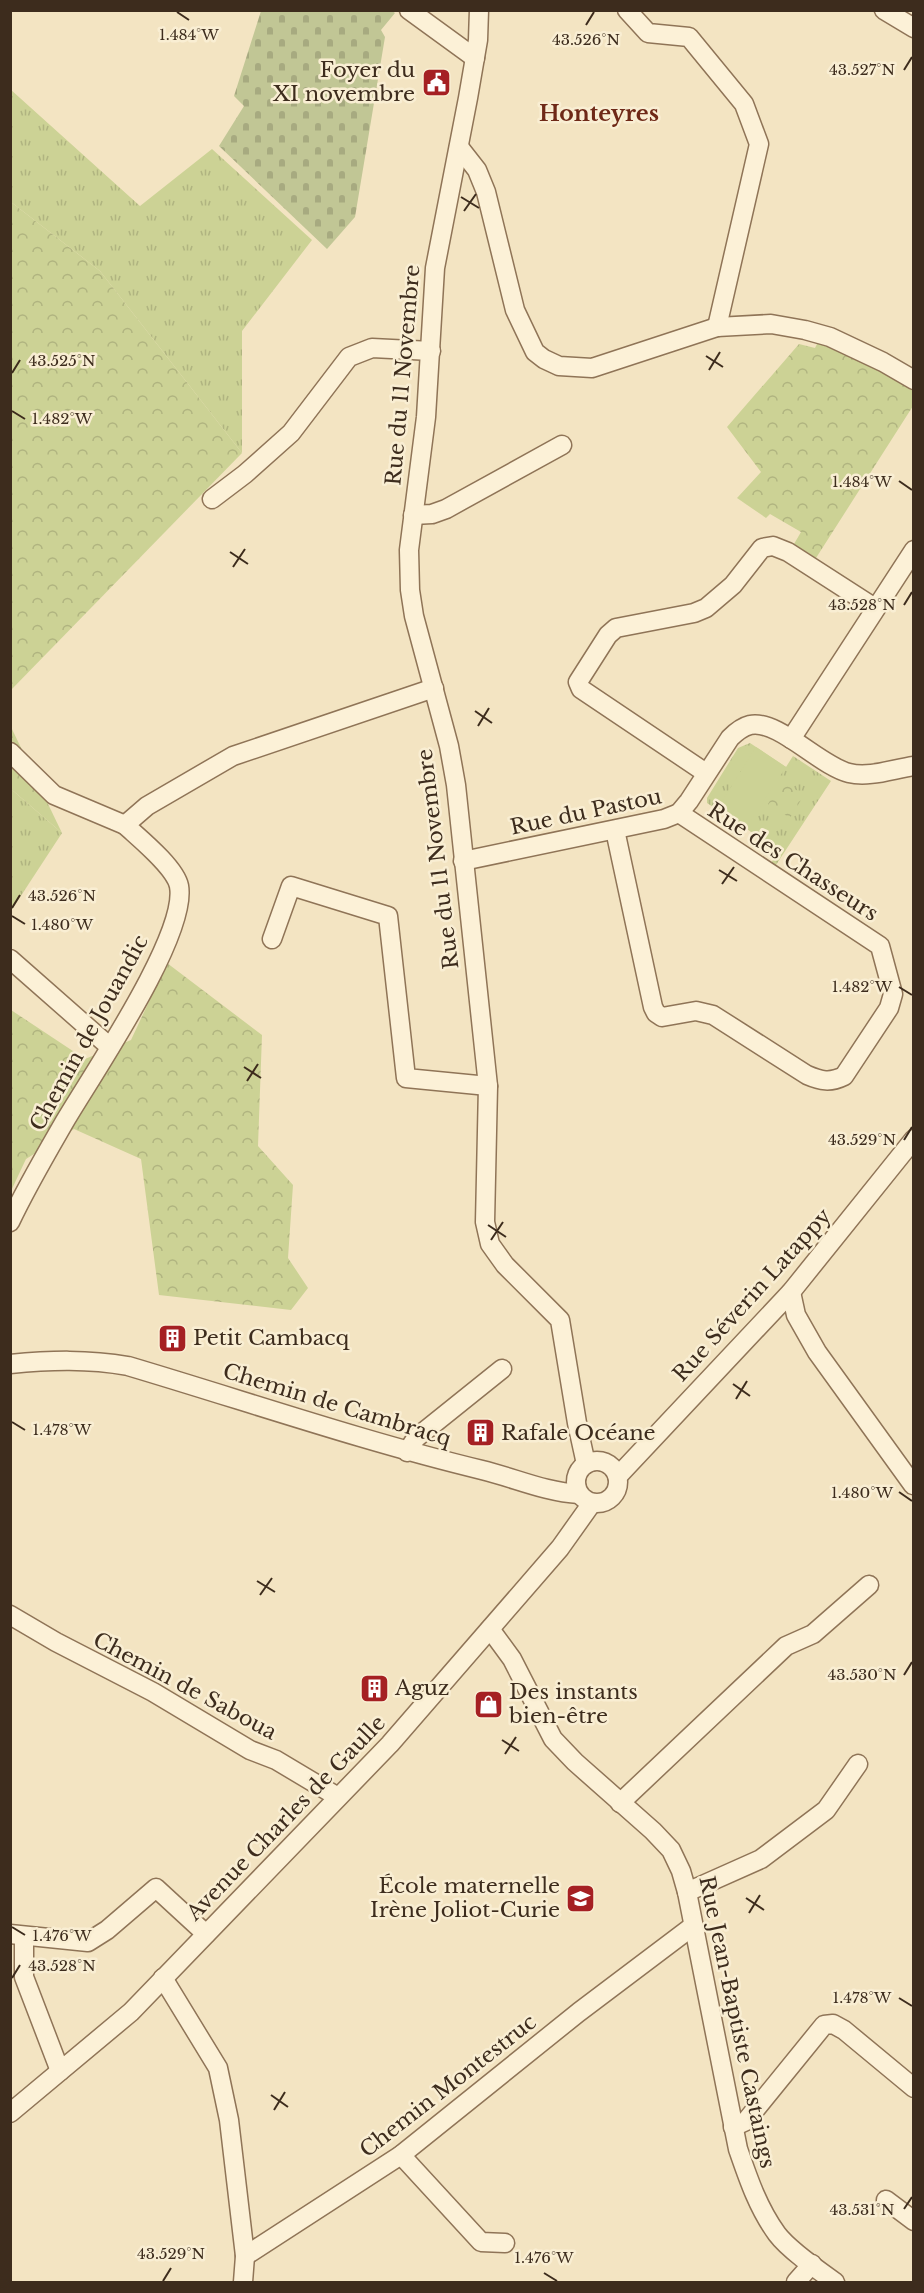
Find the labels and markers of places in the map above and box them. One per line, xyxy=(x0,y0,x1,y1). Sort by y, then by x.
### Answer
place label: Foyer du XI novembre xyxy=(273,57,415,107)
public building icon: Foyer du XI novembre xyxy=(420,66,452,98)
building icon: Petit Cambacq xyxy=(156,1322,188,1354)
place label: Petit Cambacq xyxy=(193,1325,350,1351)
building icon: Rafale Océane xyxy=(464,1417,496,1449)
place label: Rafale Océane xyxy=(501,1420,656,1446)
building icon: Aguz xyxy=(358,1672,390,1704)
place label: Aguz xyxy=(394,1675,450,1701)
place label: Des instants bien-être xyxy=(508,1679,638,1729)
shop icon: Des instants bien-être xyxy=(472,1688,504,1720)
place label: École maternelle Irène Joliot-Curie xyxy=(370,1873,560,1923)
school or university icon: École maternelle Irène Joliot-Curie xyxy=(565,1882,597,1914)

